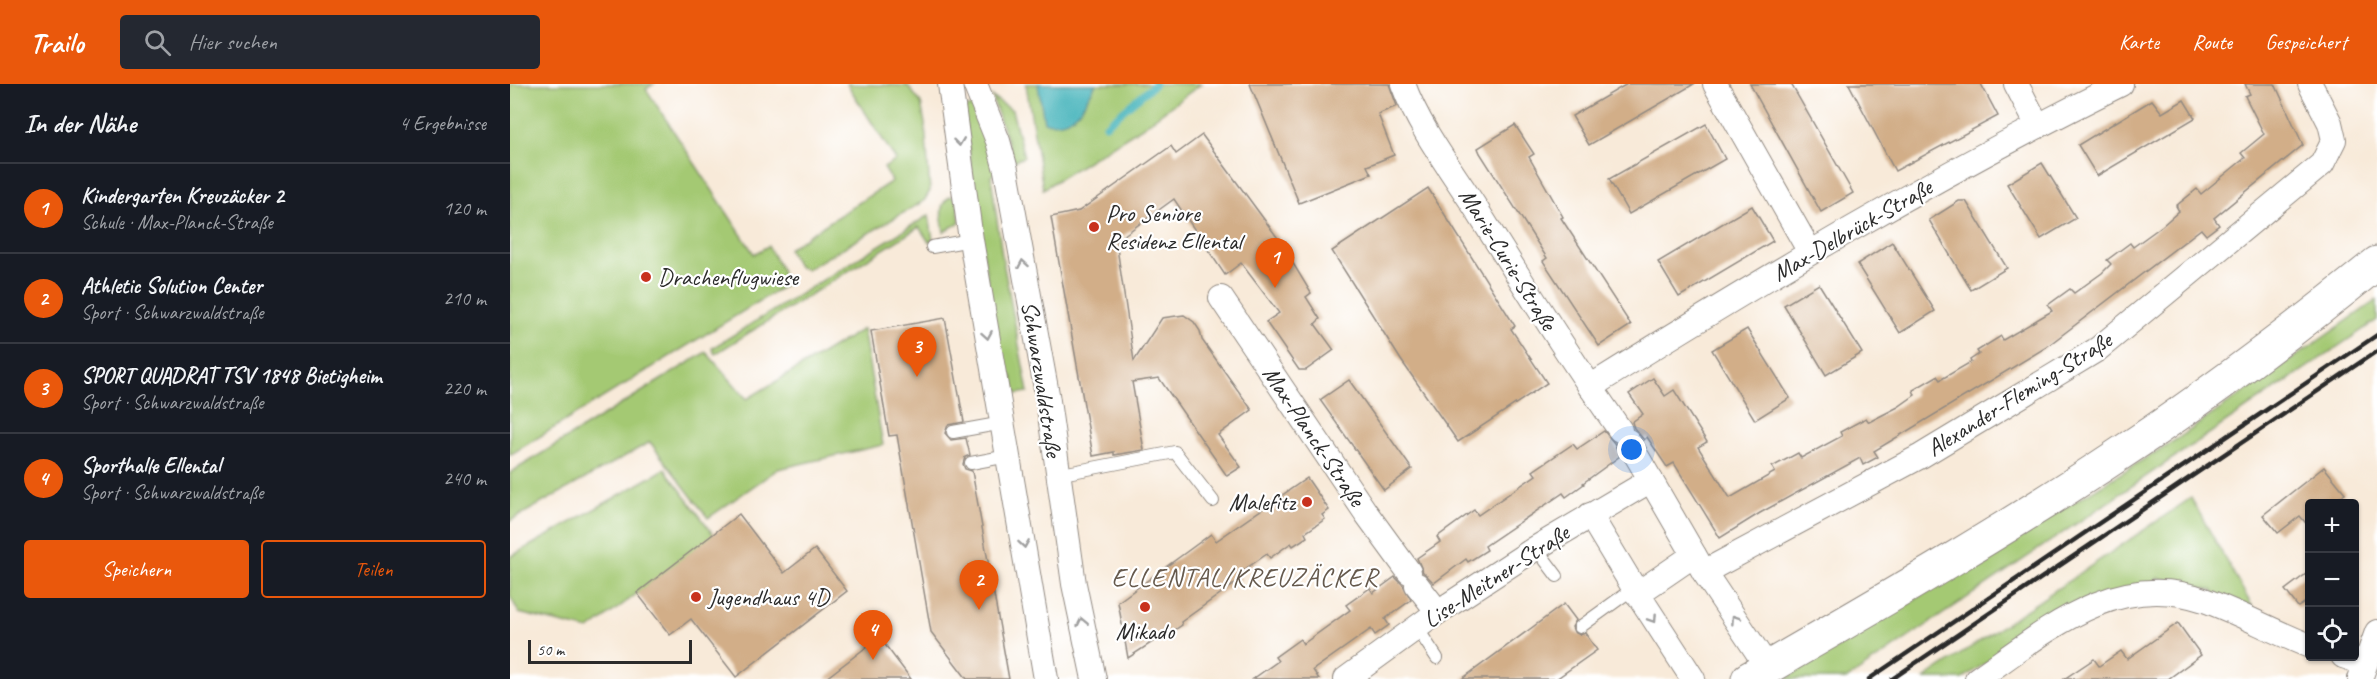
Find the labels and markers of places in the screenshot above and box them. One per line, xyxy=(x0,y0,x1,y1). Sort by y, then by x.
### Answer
place label: Pro Seniore Residenz Ellental xyxy=(1106,198,1245,256)
marker: Pro Seniore Residenz Ellental xyxy=(1087,220,1101,234)
pin: 1 xyxy=(1256,238,1294,288)
place label: Drachenflugwiese xyxy=(658,262,800,292)
marker: Drachenflugwiese xyxy=(639,270,653,284)
pin: 3 xyxy=(898,328,936,377)
place label: Malefitz xyxy=(1229,487,1296,517)
marker: Malefitz xyxy=(1300,495,1314,509)
pin: 2 xyxy=(960,560,998,610)
place label: Jugendhaus 4D xyxy=(707,582,831,612)
marker: Jugendhaus 4D xyxy=(689,590,703,604)
marker: Mikado xyxy=(1138,600,1152,614)
pin: 4 xyxy=(854,610,892,660)
place label: Mikado xyxy=(1116,616,1176,646)

